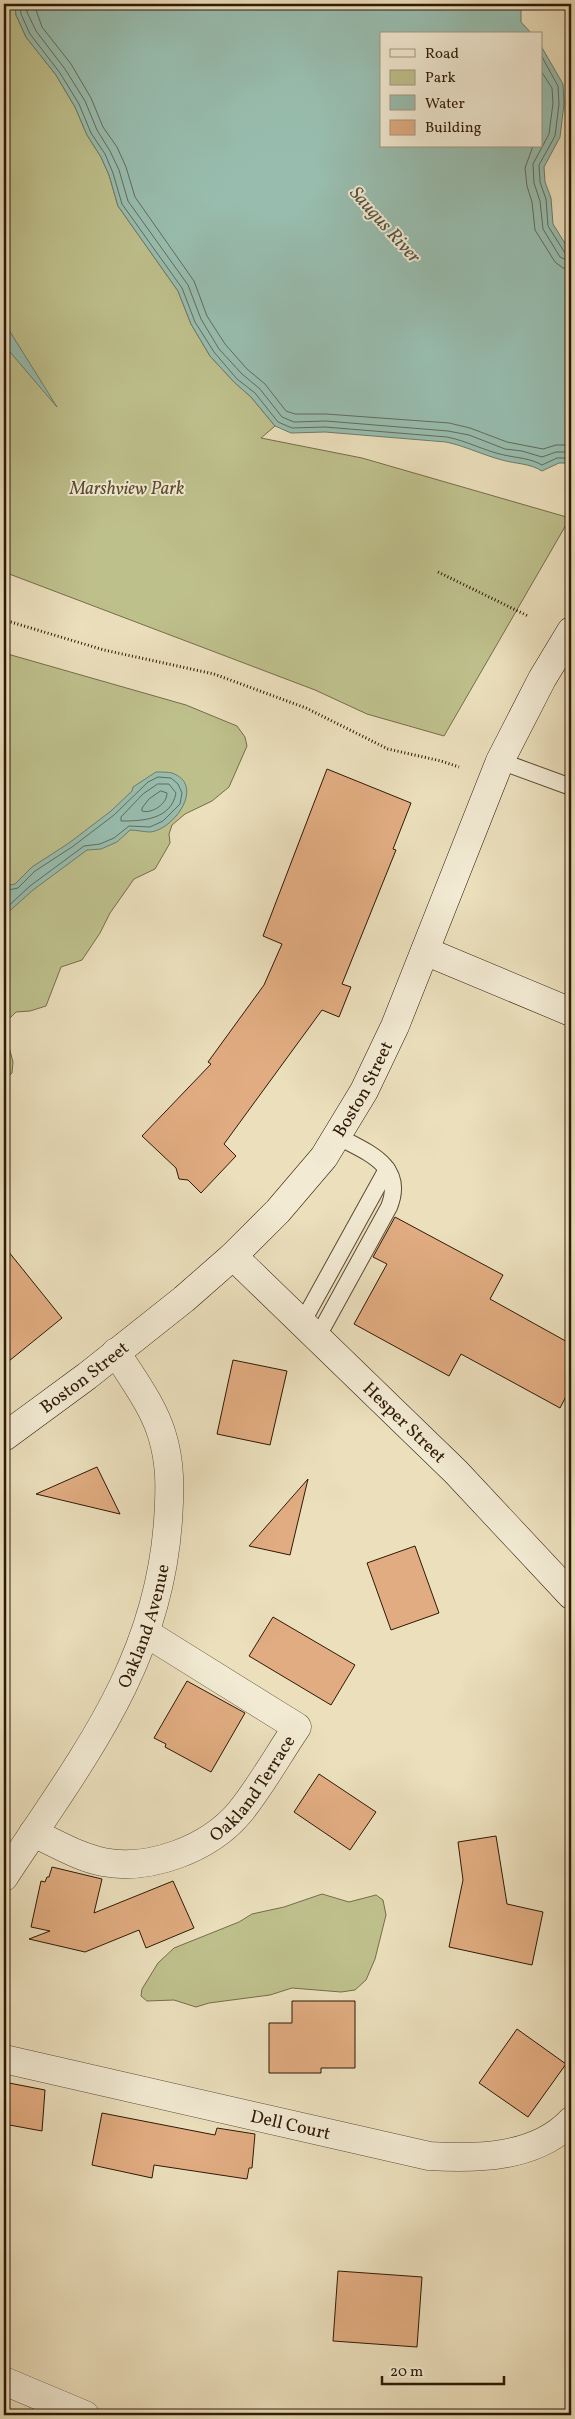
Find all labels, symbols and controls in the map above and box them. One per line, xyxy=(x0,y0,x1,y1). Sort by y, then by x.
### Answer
legend xyxy=(380,32,542,148)
text: Road xyxy=(425,44,459,65)
text: Park xyxy=(425,68,456,89)
text: Water xyxy=(425,94,465,115)
text: Building xyxy=(425,118,482,139)
water label: Saugus River xyxy=(343,181,427,270)
park label: Marshview Park xyxy=(69,477,184,502)
street label: Boston Street xyxy=(328,1037,400,1142)
street label: Boston Street xyxy=(35,1336,135,1420)
street label: Hesper Street xyxy=(356,1377,451,1470)
street label: Oakland Avenue xyxy=(113,1562,177,1693)
street label: Oakland Terrace xyxy=(205,1731,302,1849)
street label: Dell Court xyxy=(248,2105,333,2147)
scale bar xyxy=(382,2354,505,2386)
text: 20 m xyxy=(390,2362,423,2383)

